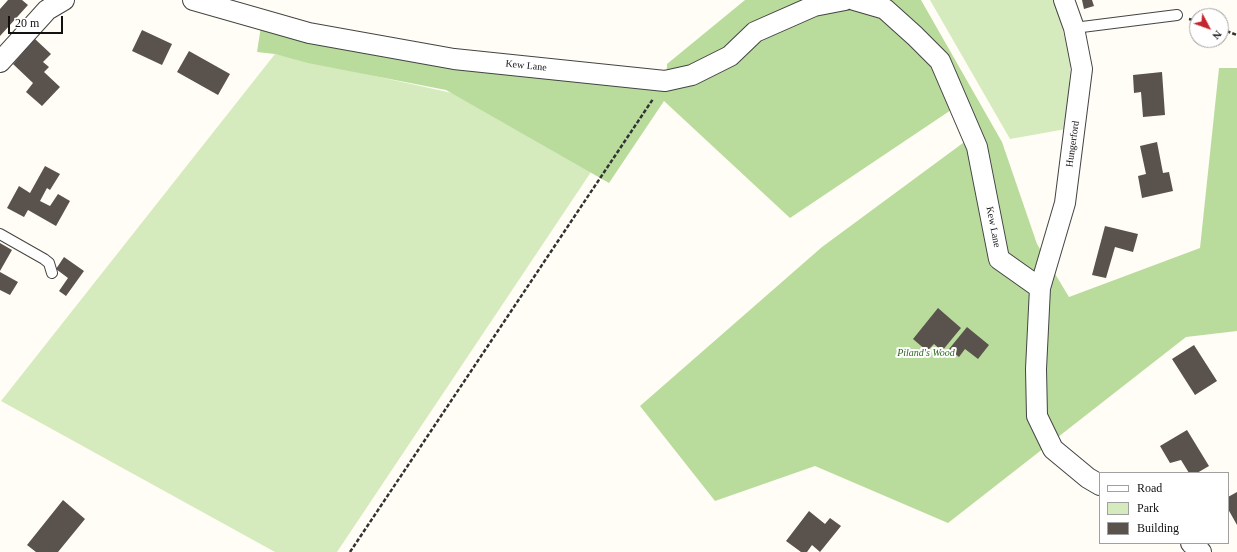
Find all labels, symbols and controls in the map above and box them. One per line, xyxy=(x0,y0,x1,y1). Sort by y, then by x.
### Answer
scale bar xyxy=(10,8,65,34)
north arrow xyxy=(1189,8,1229,48)
text: 20 m xyxy=(15,16,39,30)
text: N xyxy=(1210,28,1224,42)
street label: Kew Lane xyxy=(505,58,547,74)
street label: Hungerford xyxy=(1064,120,1082,168)
street label: Kew Lane xyxy=(983,206,1003,248)
park label: Piland's Wood xyxy=(897,347,955,359)
legend xyxy=(1099,472,1229,544)
text: Road xyxy=(1137,481,1162,495)
text: Park xyxy=(1137,501,1159,515)
text: Building xyxy=(1137,521,1179,535)

